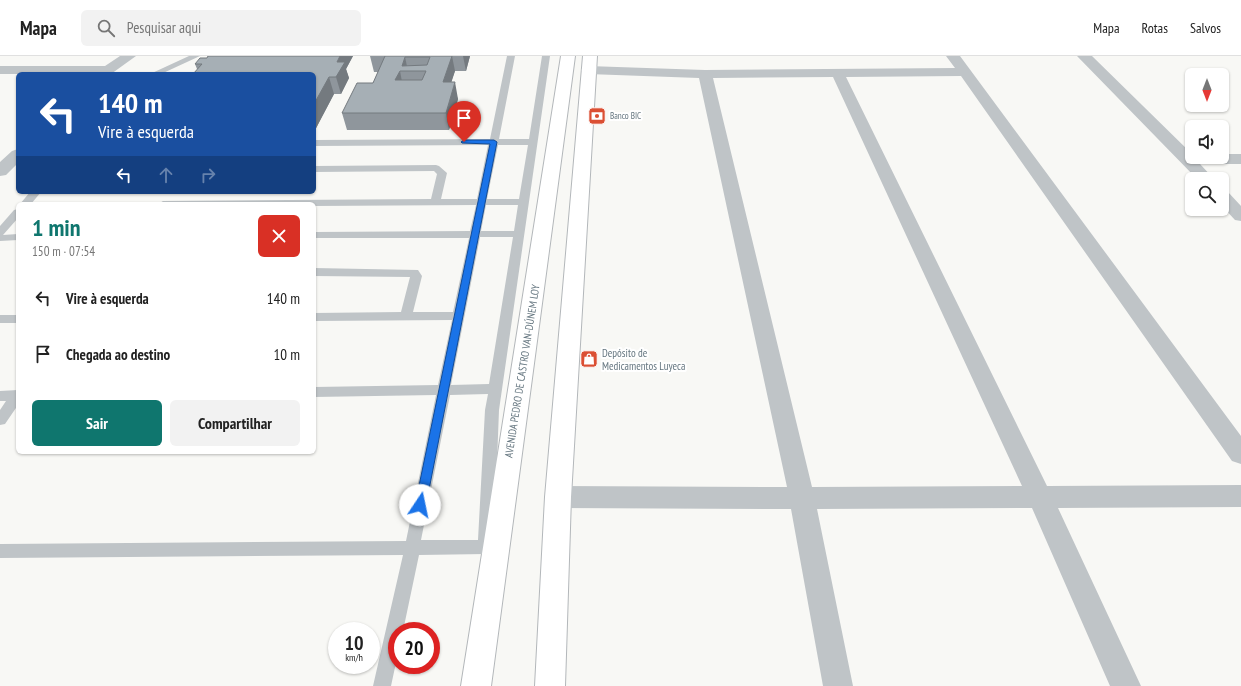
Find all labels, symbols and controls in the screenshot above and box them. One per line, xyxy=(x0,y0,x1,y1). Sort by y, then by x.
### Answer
search box xyxy=(81,10,361,46)
text: Mapa xyxy=(20,16,57,40)
icon: search xyxy=(95,17,117,39)
text: Pesquisar aqui xyxy=(127,18,201,37)
text: Mapa xyxy=(1093,19,1120,37)
text: Rotas xyxy=(1142,19,1168,37)
text: Salvos xyxy=(1190,19,1221,37)
north arrow xyxy=(1185,68,1229,112)
map controls xyxy=(1185,68,1229,216)
text: 140 m xyxy=(98,84,162,121)
icon: left xyxy=(32,88,84,140)
pin xyxy=(447,101,481,142)
bank icon: Banco BIC xyxy=(587,106,607,126)
icon: arrive xyxy=(453,107,475,129)
place label: Banco BIC xyxy=(610,110,641,121)
text: Vire à esquerda xyxy=(98,120,194,143)
button: sound xyxy=(1185,120,1229,164)
icon: left xyxy=(113,164,135,186)
icon: ahead xyxy=(155,164,177,186)
icon: right xyxy=(197,164,219,186)
button: search xyxy=(1185,172,1229,216)
text: 1 min xyxy=(32,212,80,243)
button: close xyxy=(258,215,300,257)
text: 150 m · 07:54 xyxy=(32,243,95,260)
street label: AVENIDA PEDRO DE CASTRO VAN-DÚNEM LOY xyxy=(501,283,543,459)
icon: left xyxy=(32,287,54,309)
text: Vire à esquerda xyxy=(66,289,149,308)
text: 140 m xyxy=(267,289,300,308)
icon: arrive xyxy=(32,343,54,365)
text: Chegada ao destino xyxy=(66,345,170,364)
text: 10 m xyxy=(274,345,300,364)
place label: Depósito de Medicamentos Luyeca xyxy=(602,346,685,373)
shop icon: Depósito de Medicamentos Luyeca xyxy=(579,349,599,369)
button: Sair xyxy=(32,400,162,446)
button: Compartilhar xyxy=(170,400,300,446)
position arrow xyxy=(399,484,441,526)
speed limit sign: 20 xyxy=(388,622,440,674)
text: 10 xyxy=(344,630,364,656)
text: km/h xyxy=(345,651,363,664)

